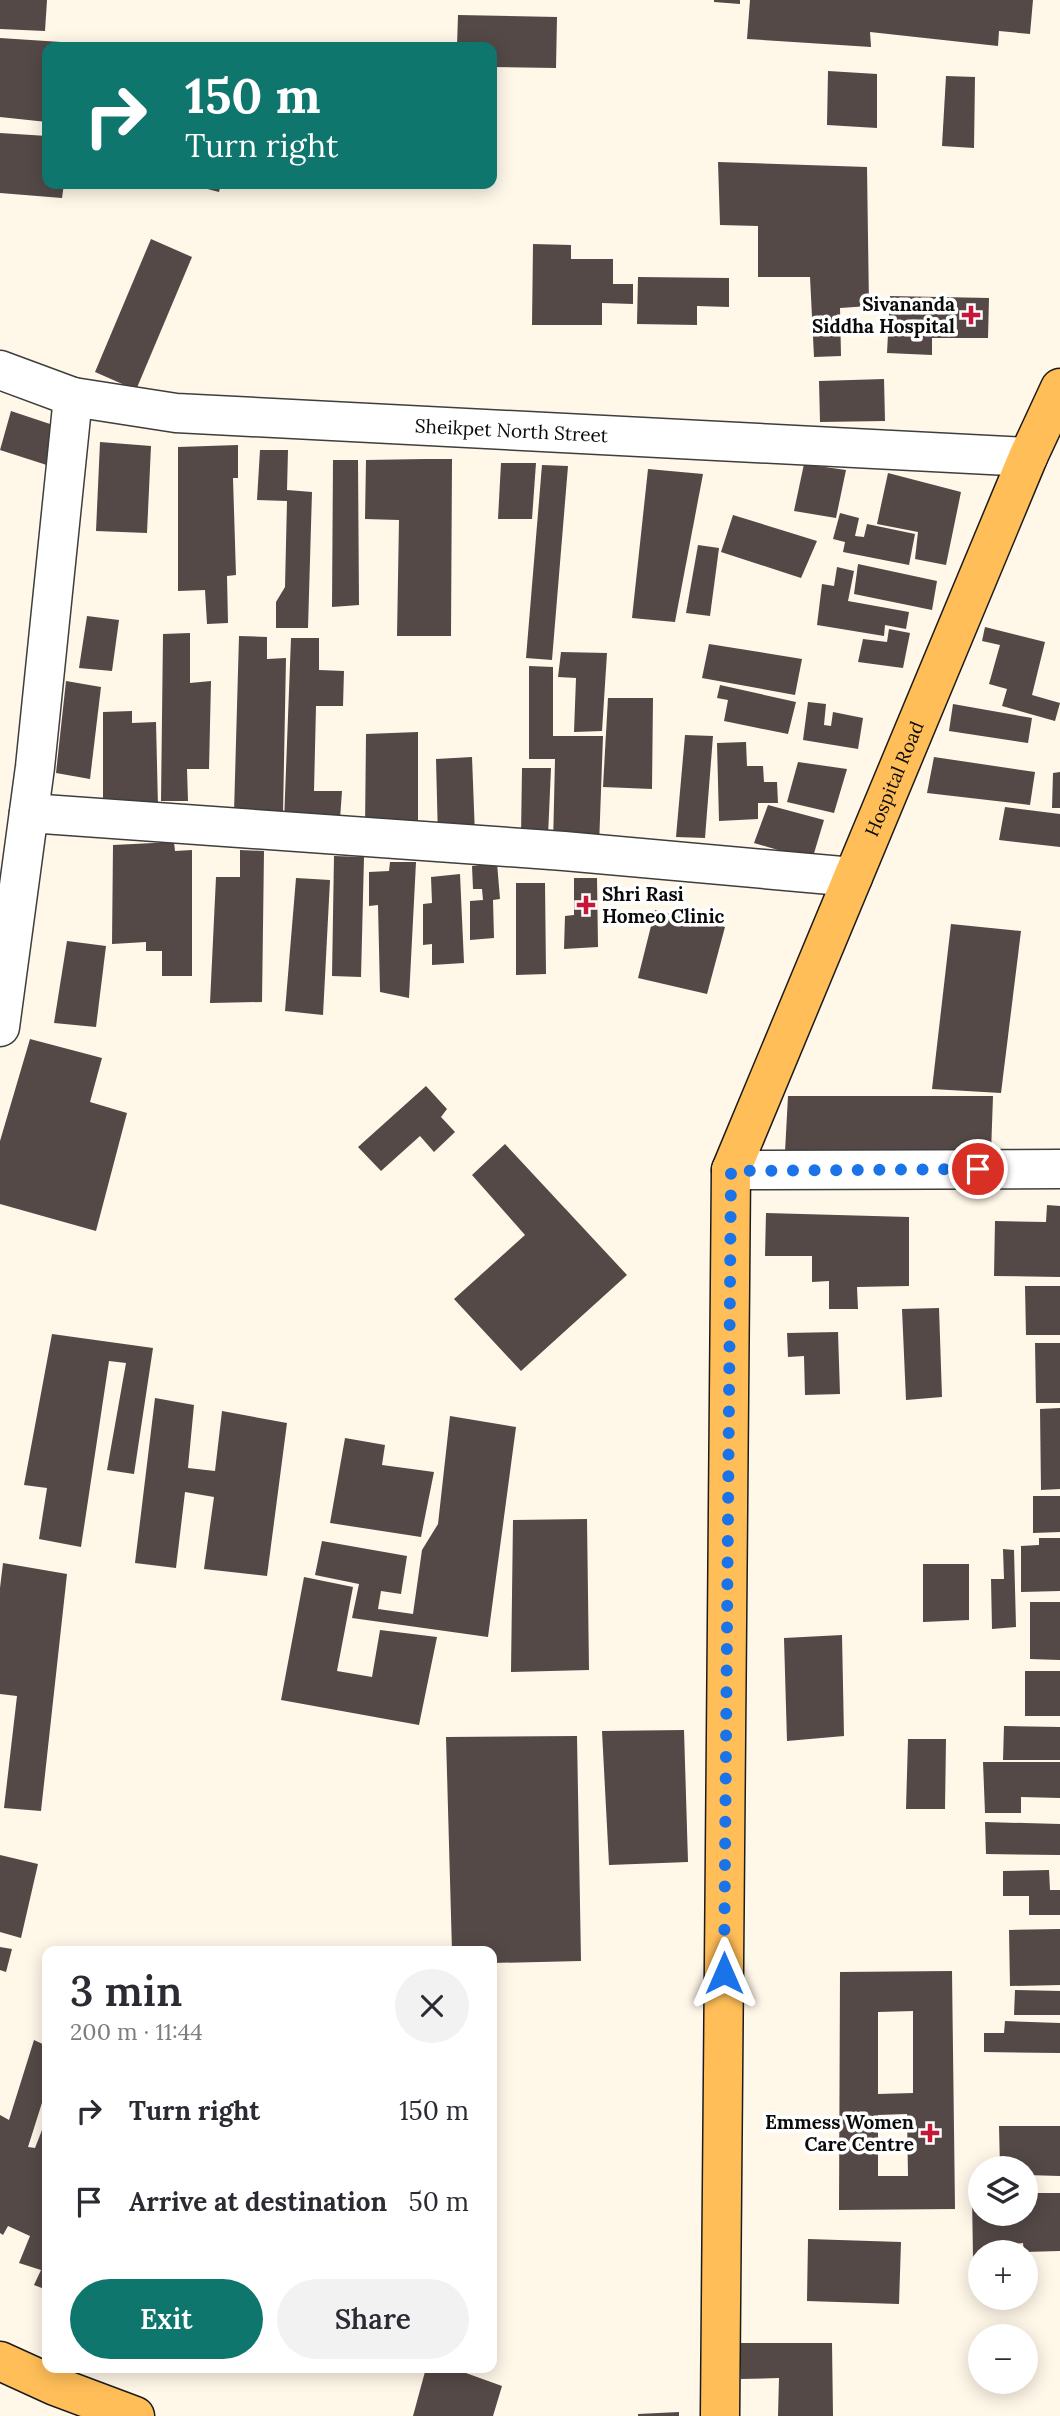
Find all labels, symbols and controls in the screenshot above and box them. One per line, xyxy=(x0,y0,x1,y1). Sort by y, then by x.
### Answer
text: 150 m xyxy=(185,64,321,126)
icon: right xyxy=(70,70,161,161)
text: Turn right xyxy=(185,125,338,166)
place label: Sivananda Siddha Hospital xyxy=(812,292,955,338)
marker: Sivananda Siddha Hospital xyxy=(961,305,981,325)
street label: Sheikpet North Street xyxy=(414,413,609,447)
street label: Hospital Road xyxy=(859,717,929,840)
place label: Shri Rasi Homeo Clinic xyxy=(602,882,725,928)
marker: Shri Rasi Homeo Clinic xyxy=(576,895,596,915)
pin xyxy=(948,1139,1008,1199)
icon: arrive xyxy=(959,1150,997,1188)
position arrow xyxy=(687,1936,761,2010)
text: 3 min xyxy=(70,1964,182,2018)
button: close xyxy=(395,1969,469,2043)
text: 200 m · 11:44 xyxy=(70,2017,203,2046)
icon: right xyxy=(70,2092,108,2130)
text: Turn right xyxy=(129,2094,260,2127)
text: 150 m xyxy=(399,2094,469,2127)
place label: Emmess Women Care Centre xyxy=(765,2110,914,2156)
marker: Emmess Women Care Centre xyxy=(920,2123,940,2143)
map controls xyxy=(968,2156,1038,2394)
button: layers xyxy=(968,2156,1038,2226)
icon: arrive xyxy=(70,2183,108,2221)
text: Arrive at destination xyxy=(129,2185,387,2218)
text: 50 m xyxy=(409,2185,469,2218)
button: + xyxy=(968,2240,1038,2310)
button: Exit xyxy=(70,2279,263,2359)
button: Share xyxy=(277,2279,469,2359)
button: − xyxy=(968,2324,1038,2394)

